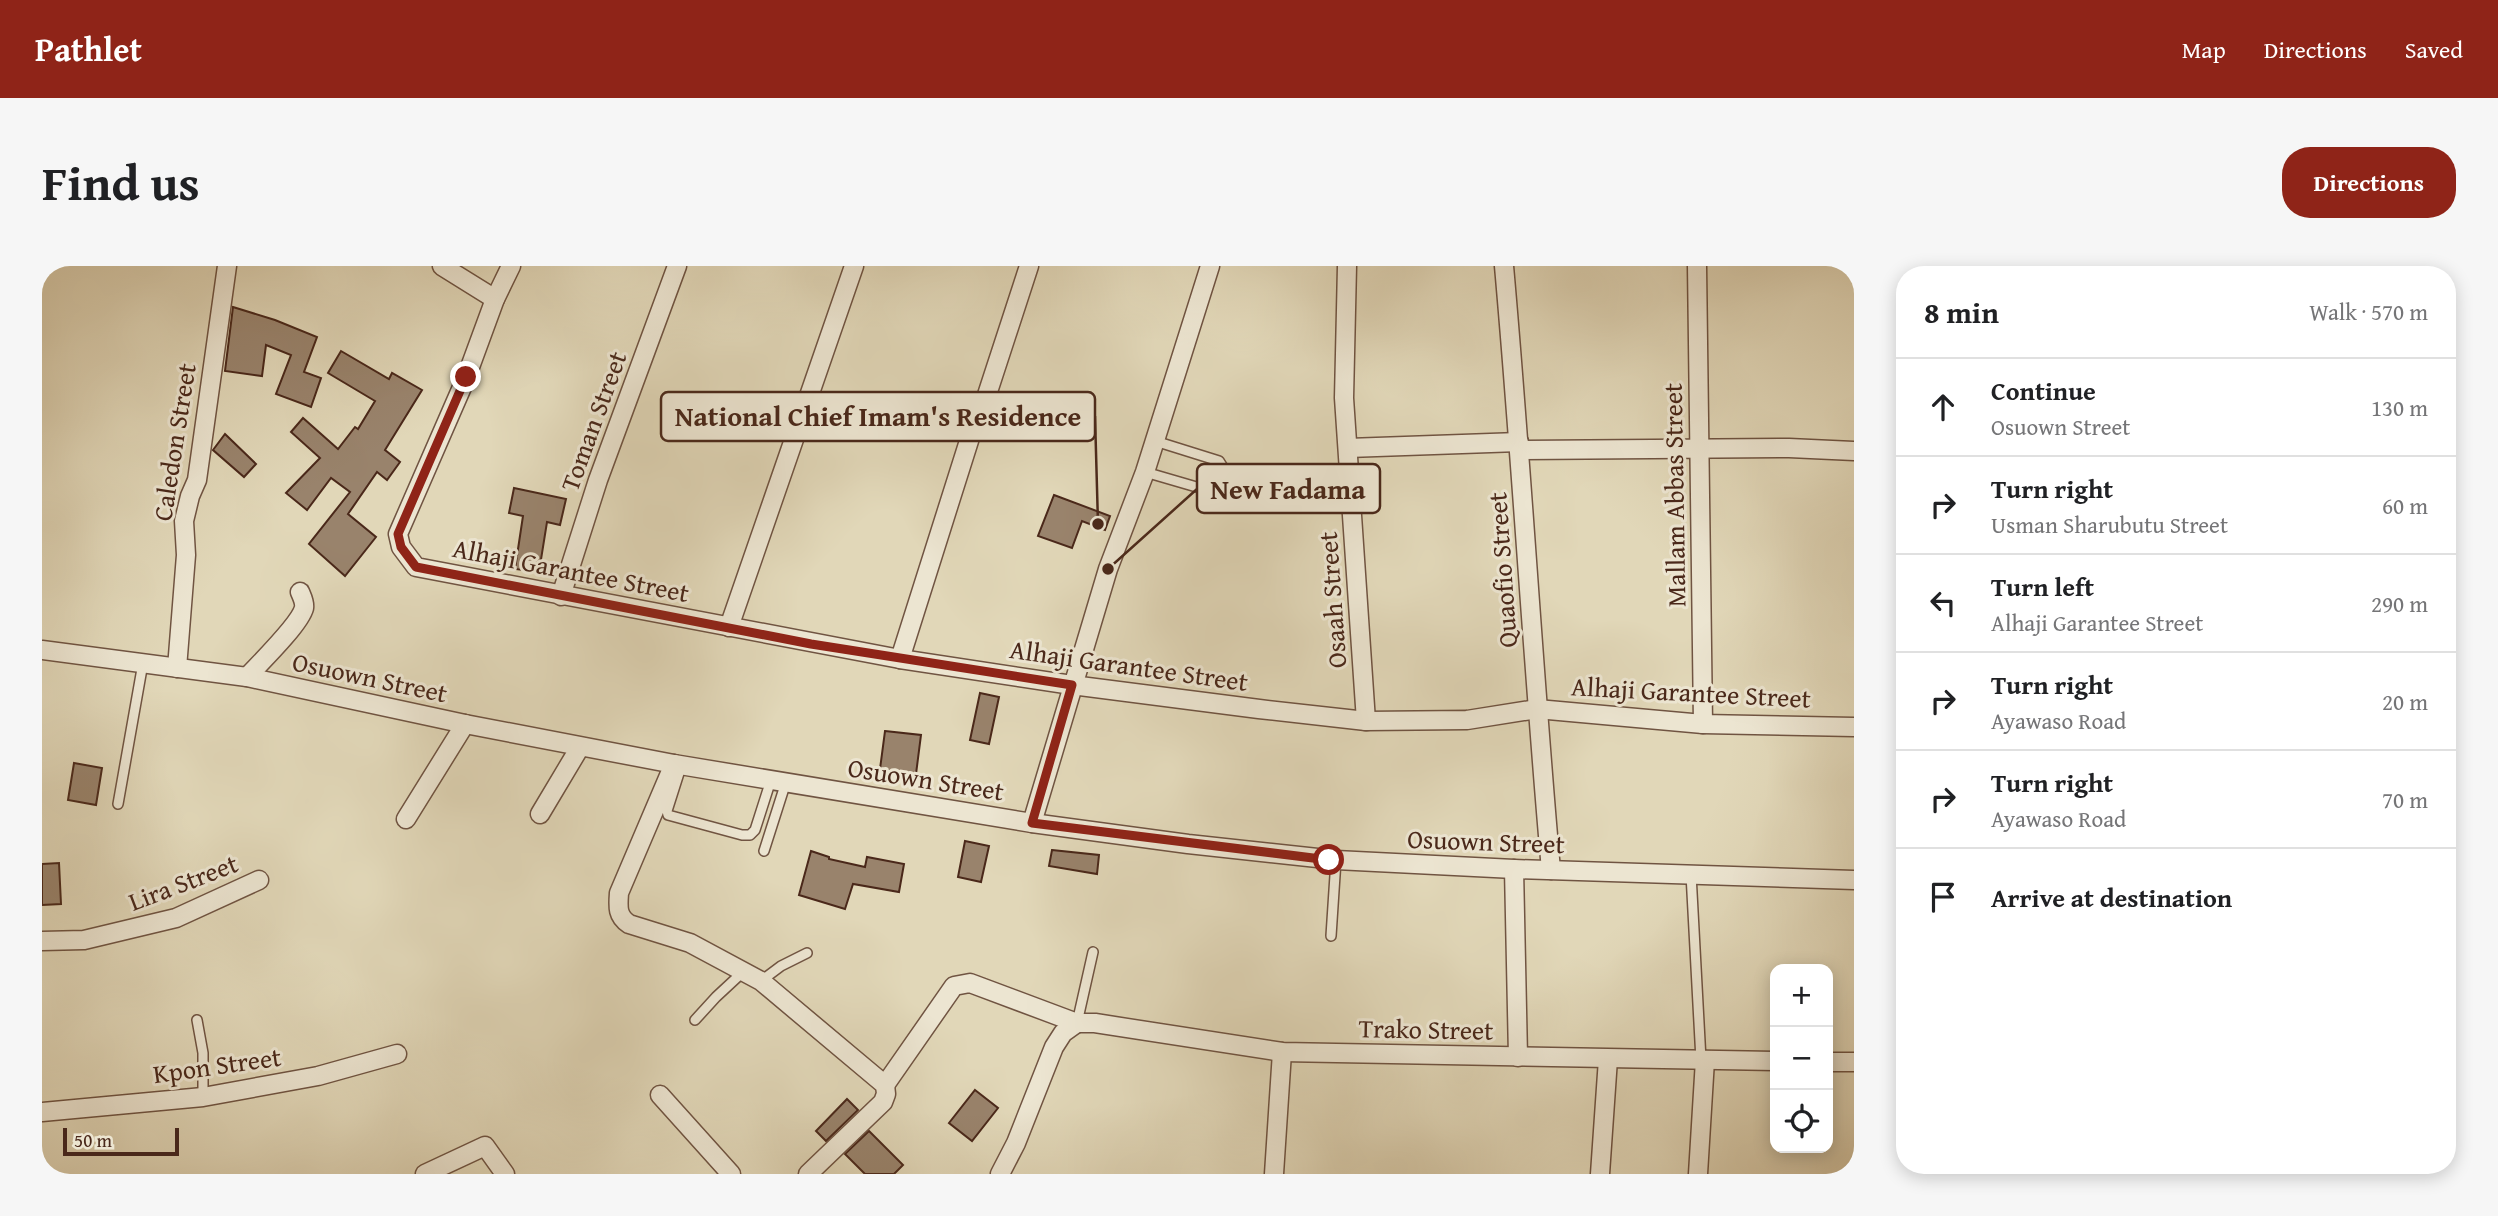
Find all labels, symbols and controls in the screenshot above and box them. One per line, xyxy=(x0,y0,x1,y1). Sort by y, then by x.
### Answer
text: Pathlet xyxy=(35,25,142,73)
text: Map xyxy=(2182,32,2226,67)
text: Directions xyxy=(2264,32,2367,67)
text: Saved xyxy=(2405,32,2463,67)
text: Find us xyxy=(42,146,200,218)
button: Directions xyxy=(2282,147,2456,218)
text: 8 min xyxy=(1924,290,1999,334)
text: Walk · 570 m xyxy=(2309,295,2428,328)
street label: Toman Street xyxy=(550,346,636,496)
street label: Caledon Street xyxy=(142,360,206,524)
route end xyxy=(450,361,481,392)
text: Continue xyxy=(1991,371,2096,410)
street label: Mallam Abbas Street xyxy=(1653,383,1695,607)
icon: ahead xyxy=(1924,388,1962,426)
text: 130 m xyxy=(2371,391,2428,424)
callout: National Chief Imam's Residence xyxy=(661,392,1095,441)
text: National Chief Imam's Residence xyxy=(675,395,1081,436)
text: Osuown Street xyxy=(1991,410,2130,443)
callout: New Fadama xyxy=(1197,464,1380,513)
text: New Fadama xyxy=(1210,468,1366,509)
text: Turn right xyxy=(1991,469,2113,508)
icon: right xyxy=(1924,486,1962,524)
text: 60 m xyxy=(2382,489,2428,522)
street label: Quaofio Street xyxy=(1477,491,1527,649)
text: Usman Sharubutu Street xyxy=(1991,508,2228,541)
street label: Alhaji Garantee Street xyxy=(449,528,693,612)
street label: Osaah Street xyxy=(1308,530,1356,670)
text: Turn left xyxy=(1991,567,2094,606)
icon: left xyxy=(1924,584,1962,622)
text: 290 m xyxy=(2371,587,2428,620)
text: Alhaji Garantee Street xyxy=(1991,606,2203,639)
street label: Alhaji Garantee Street xyxy=(1007,629,1251,701)
street label: Osuown Street xyxy=(289,642,451,712)
text: Turn right xyxy=(1991,665,2113,704)
street label: Alhaji Garantee Street xyxy=(1570,666,1812,718)
icon: right xyxy=(1924,682,1962,720)
text: 20 m xyxy=(2382,685,2428,718)
text: Ayawaso Road xyxy=(1991,704,2126,737)
street label: Osuown Street xyxy=(845,747,1007,811)
text: Turn right xyxy=(1991,763,2113,802)
icon: right xyxy=(1924,780,1962,818)
text: 70 m xyxy=(2382,783,2428,816)
text: Ayawaso Road xyxy=(1991,802,2126,835)
street label: Osuown Street xyxy=(1407,819,1565,863)
street label: Lira Street xyxy=(123,843,243,921)
route start xyxy=(1313,844,1344,875)
icon: arrive xyxy=(1924,878,1962,916)
text: Arrive at destination xyxy=(1991,878,2232,917)
map controls xyxy=(1770,964,1833,1153)
button: + xyxy=(1770,964,1833,1027)
street label: Trako Street xyxy=(1358,1008,1494,1050)
button: − xyxy=(1770,1027,1833,1090)
street label: Kpon Street xyxy=(151,1037,283,1093)
button: locate xyxy=(1770,1090,1833,1153)
scale bar xyxy=(63,1125,178,1157)
text: 50 m xyxy=(74,1126,112,1154)

